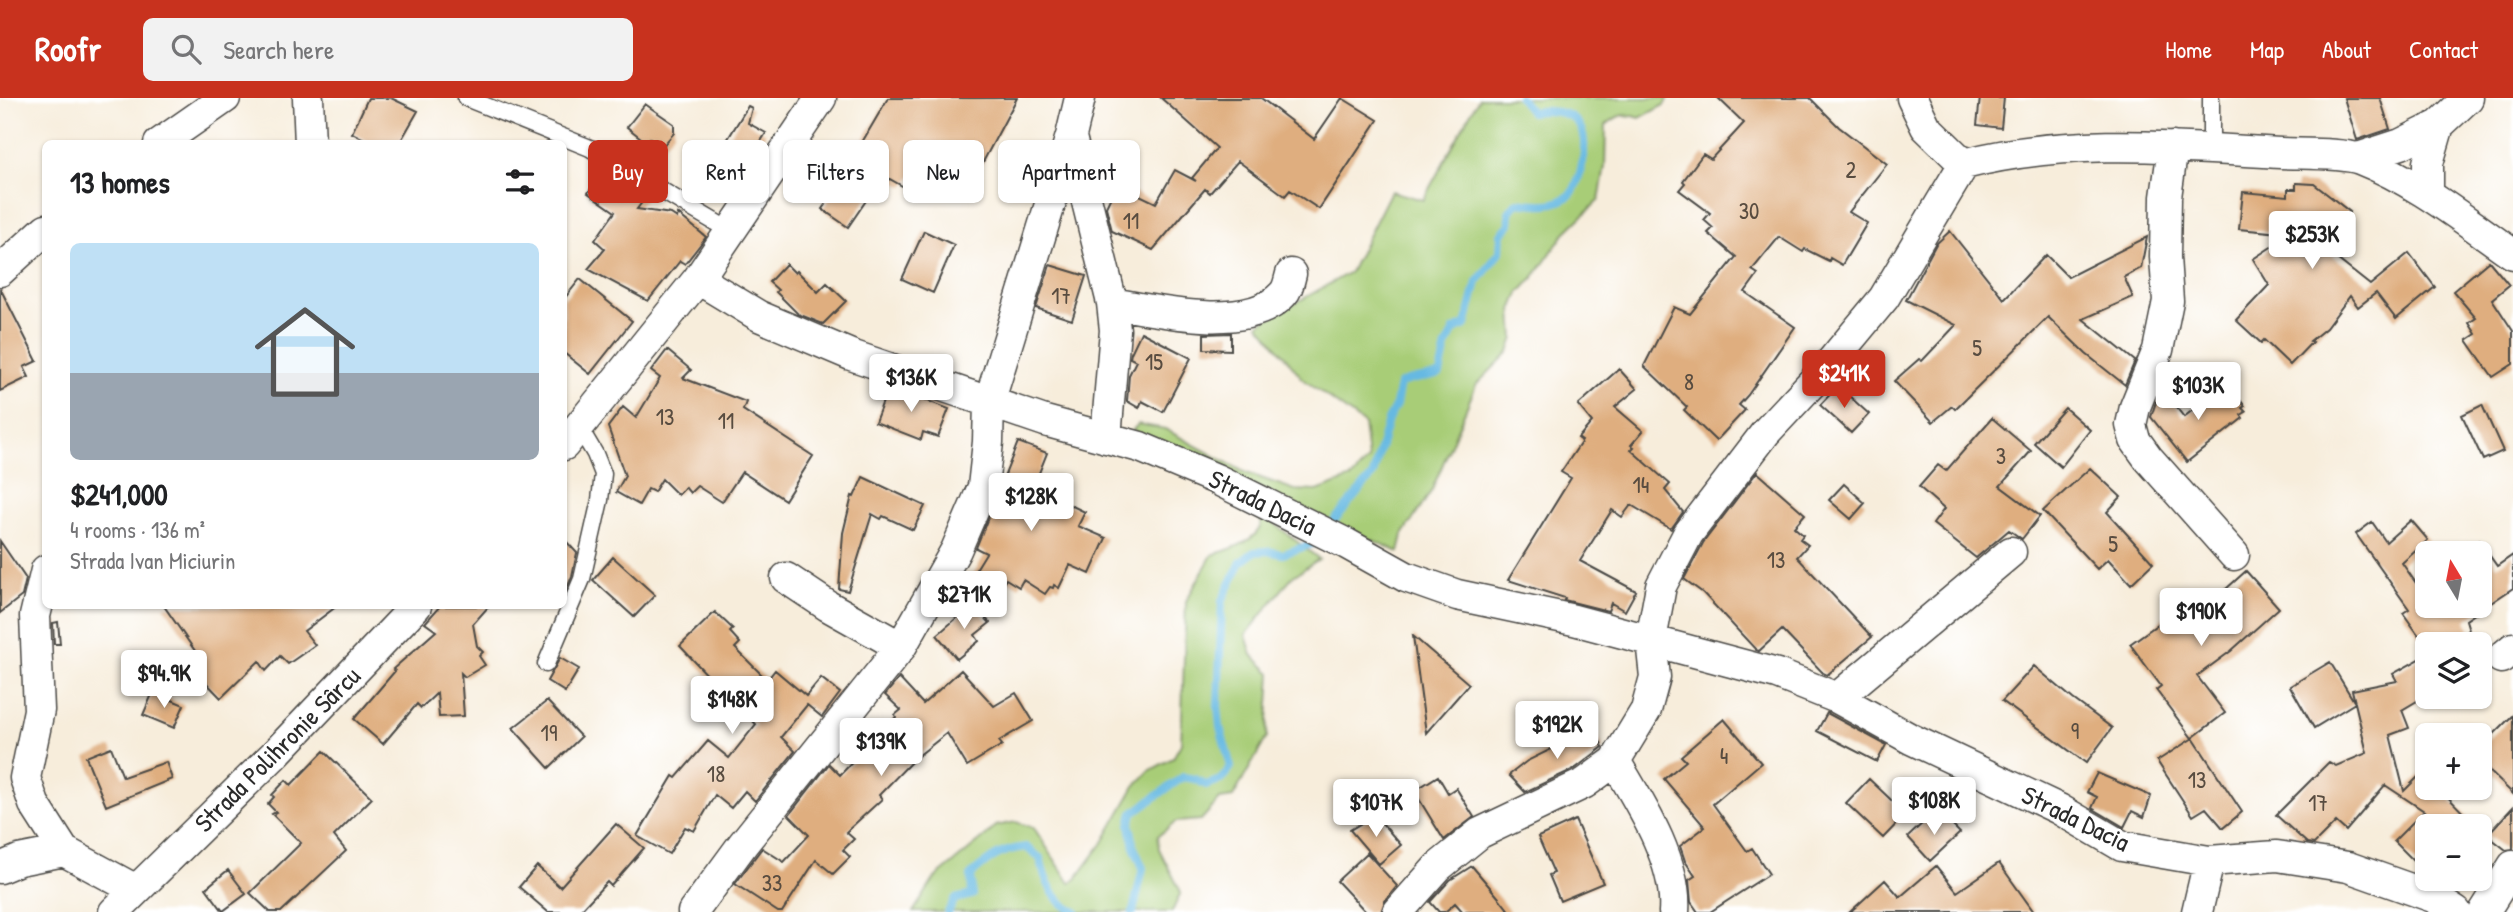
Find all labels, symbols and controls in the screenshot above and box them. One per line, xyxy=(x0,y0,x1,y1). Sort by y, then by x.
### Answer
search box xyxy=(143,18,633,81)
text: Roofr xyxy=(35,27,101,71)
icon: search xyxy=(167,30,205,68)
text: Search here xyxy=(223,32,334,67)
text: Home xyxy=(2165,33,2212,65)
text: Map xyxy=(2250,33,2284,65)
text: About xyxy=(2322,33,2371,65)
text: Contact xyxy=(2409,33,2478,65)
chip: Buy xyxy=(588,140,668,203)
chip: Rent xyxy=(682,140,769,203)
chip: Filters xyxy=(783,140,889,203)
chip: New xyxy=(903,140,984,203)
chip: Apartment xyxy=(998,140,1140,203)
house number: 2 xyxy=(1846,154,1857,185)
text: 13 homes xyxy=(70,162,170,202)
icon: filters xyxy=(501,163,539,201)
house number: 30 xyxy=(1739,195,1759,226)
house number: 11 xyxy=(1123,205,1139,236)
pin: $253K xyxy=(2263,212,2361,271)
text: $253K xyxy=(2285,218,2339,249)
house number: 17 xyxy=(1051,280,1071,311)
icon: home xyxy=(242,289,368,415)
house number: 5 xyxy=(1972,332,1982,363)
house number: 15 xyxy=(1145,346,1163,377)
pin: $241K xyxy=(1795,350,1893,410)
pin: $136K xyxy=(862,354,960,414)
text: $241K xyxy=(1818,357,1870,388)
text: $136K xyxy=(885,361,937,392)
pin: $103K xyxy=(2149,362,2247,422)
house number: 8 xyxy=(1684,366,1694,397)
text: $103K xyxy=(2172,369,2224,400)
house number: 13 xyxy=(656,401,674,432)
house number: 11 xyxy=(718,405,734,436)
house number: 3 xyxy=(1996,440,2006,471)
street label: Strada Dacia xyxy=(1203,461,1323,543)
house number: 14 xyxy=(1633,469,1649,500)
text: $241,000 xyxy=(70,474,168,514)
pin: $128K xyxy=(982,474,1080,533)
text: $128K xyxy=(1005,480,1057,511)
text: 4 rooms · 136 m² xyxy=(70,514,205,545)
house number: 5 xyxy=(2108,528,2118,559)
north arrow xyxy=(2415,541,2492,618)
map controls xyxy=(2415,541,2492,891)
house number: 13 xyxy=(1767,544,1785,575)
text: Strada Ivan Miciurin xyxy=(70,545,235,576)
pin: $271K xyxy=(915,572,1013,631)
text: $271K xyxy=(937,578,991,609)
pin: $190K xyxy=(2152,588,2250,648)
text: $190K xyxy=(2176,595,2226,626)
button: layers xyxy=(2415,632,2492,709)
pin: $94.9K xyxy=(107,650,221,710)
text: $94.9K xyxy=(137,657,191,688)
street label: Strada Polihronie Sârcu xyxy=(186,658,368,840)
pin: $148K xyxy=(683,676,781,736)
text: $148K xyxy=(707,683,757,714)
pin: $192K xyxy=(1508,702,1606,761)
text: $192K xyxy=(1531,708,1583,739)
house number: 9 xyxy=(2071,715,2079,746)
house number: 19 xyxy=(541,717,557,748)
pin: $139K xyxy=(832,718,930,778)
button: + xyxy=(2415,723,2492,800)
text: $139K xyxy=(856,725,906,756)
house number: 4 xyxy=(1720,740,1728,771)
house number: 18 xyxy=(707,758,725,789)
house number: 13 xyxy=(2188,764,2206,795)
street label: Strada Dacia xyxy=(2016,777,2136,859)
pin: $108K xyxy=(1885,778,1983,837)
pin: $107K xyxy=(1327,780,1425,839)
text: $108K xyxy=(1908,784,1960,815)
text: $107K xyxy=(1349,786,1403,817)
house number: 17 xyxy=(2308,787,2328,818)
button: − xyxy=(2415,814,2492,891)
house number: 33 xyxy=(762,867,782,898)

